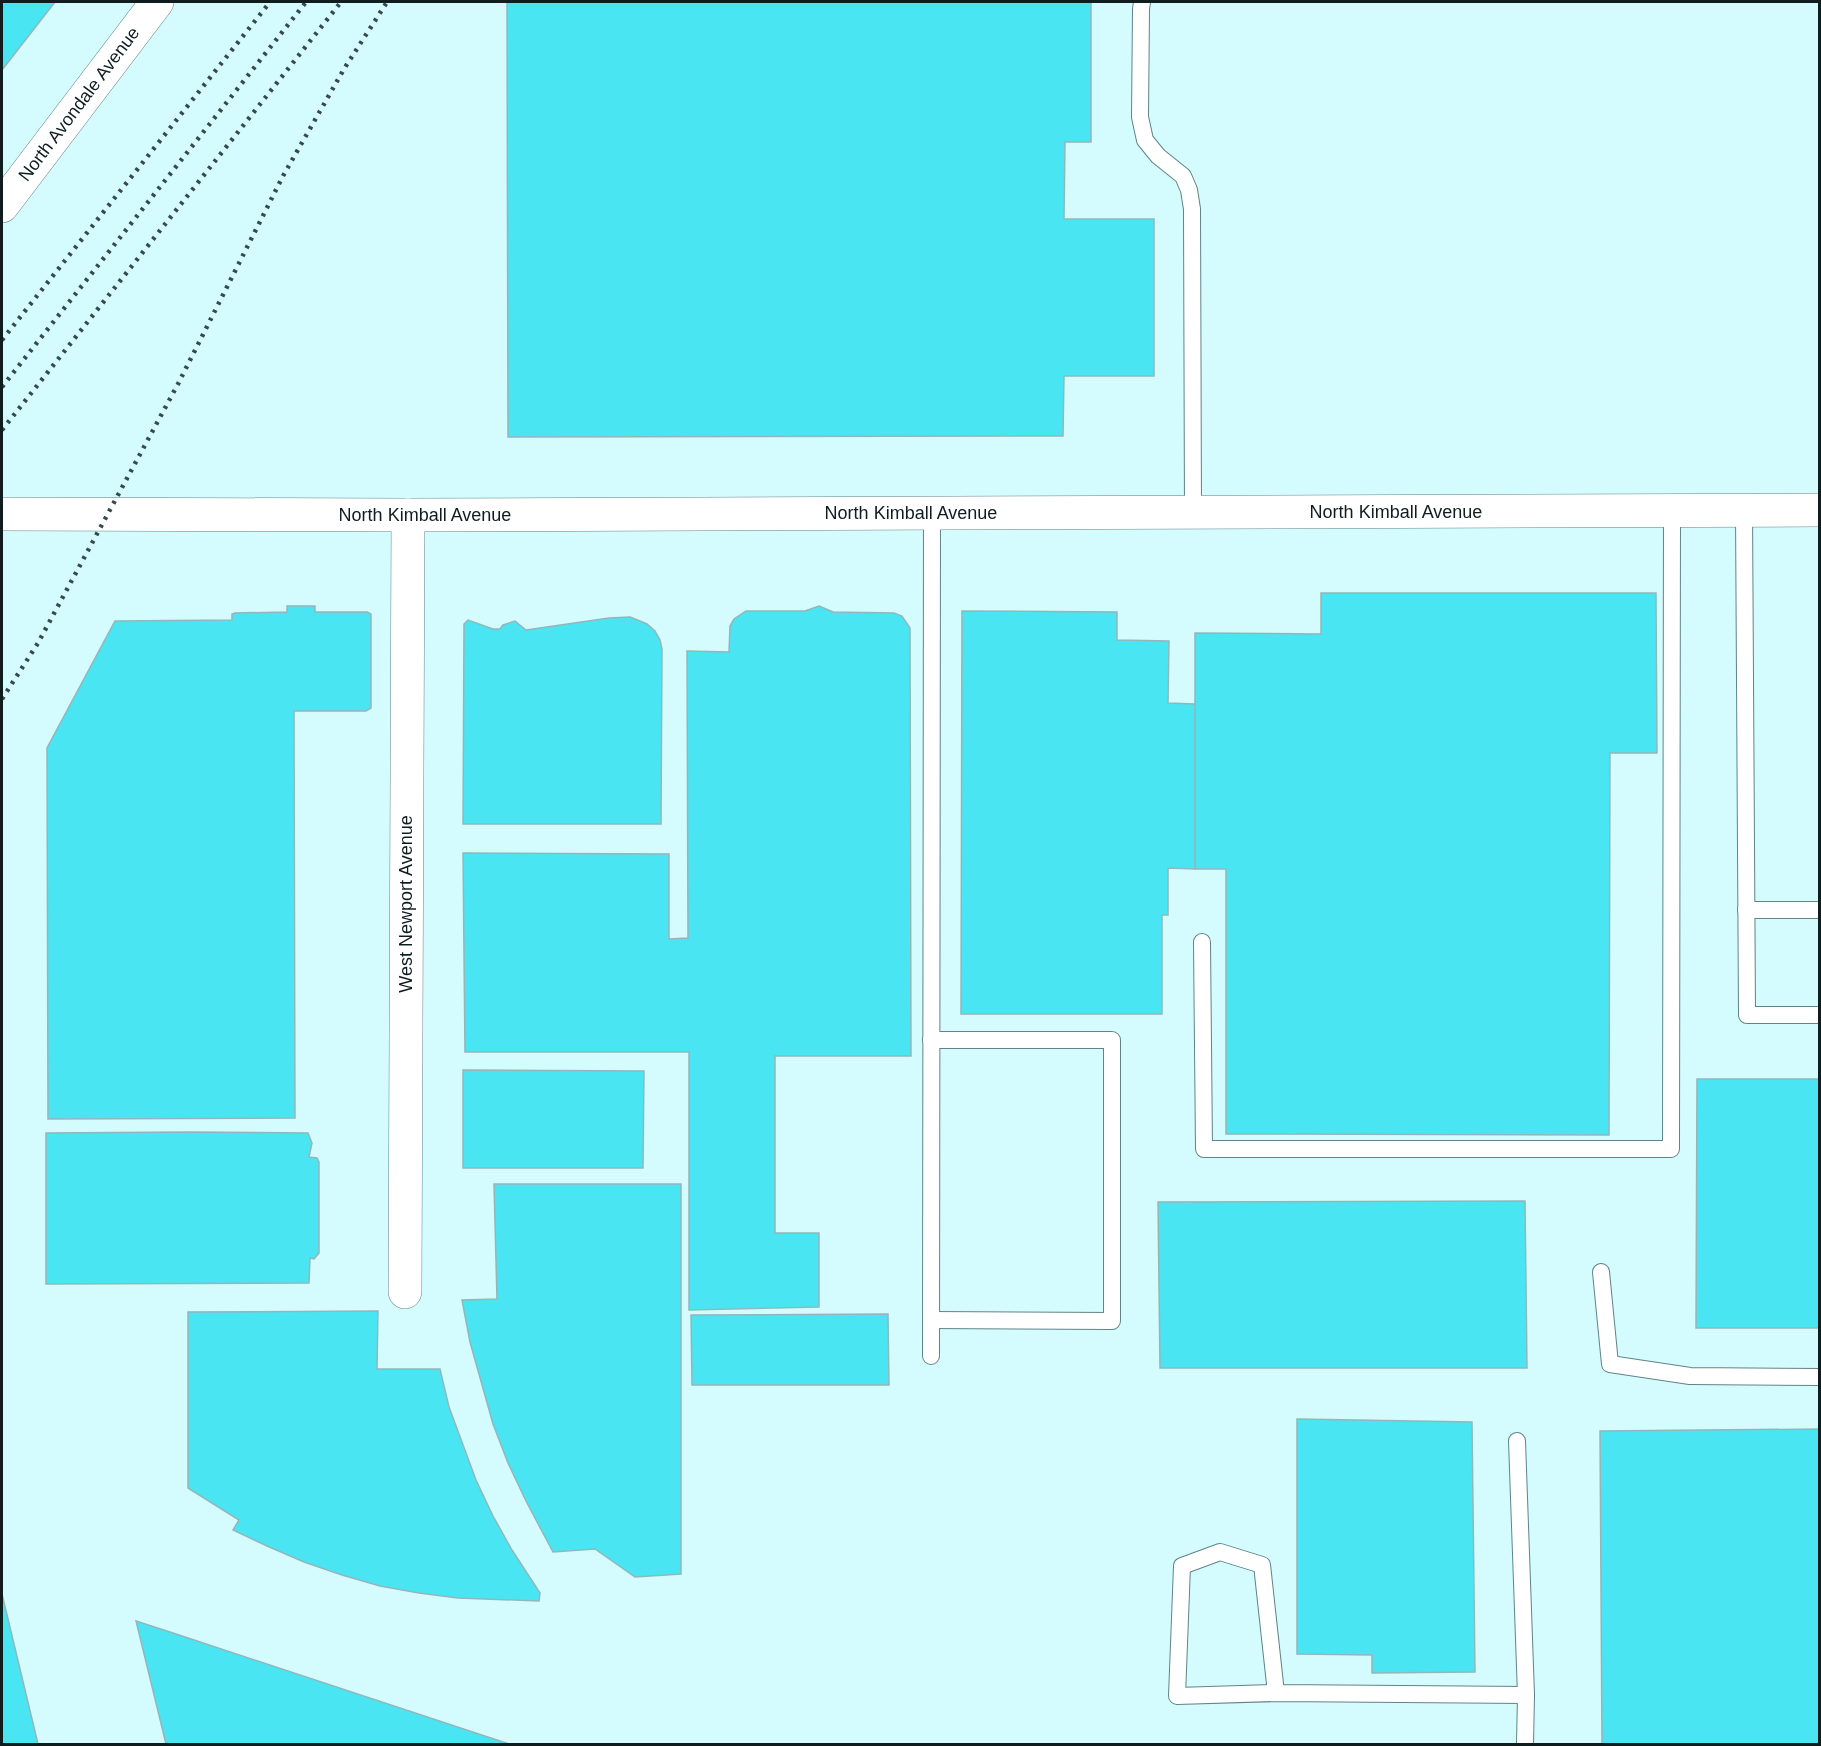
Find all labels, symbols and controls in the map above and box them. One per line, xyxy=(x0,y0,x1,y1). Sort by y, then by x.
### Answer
street label: North Avondale Avenue xyxy=(15,23,143,185)
street label: North Kimball Avenue xyxy=(1310,502,1482,522)
street label: North Kimball Avenue xyxy=(825,503,997,523)
street label: North Kimball Avenue xyxy=(339,505,511,525)
street label: West Newport Avenue xyxy=(396,815,416,993)

